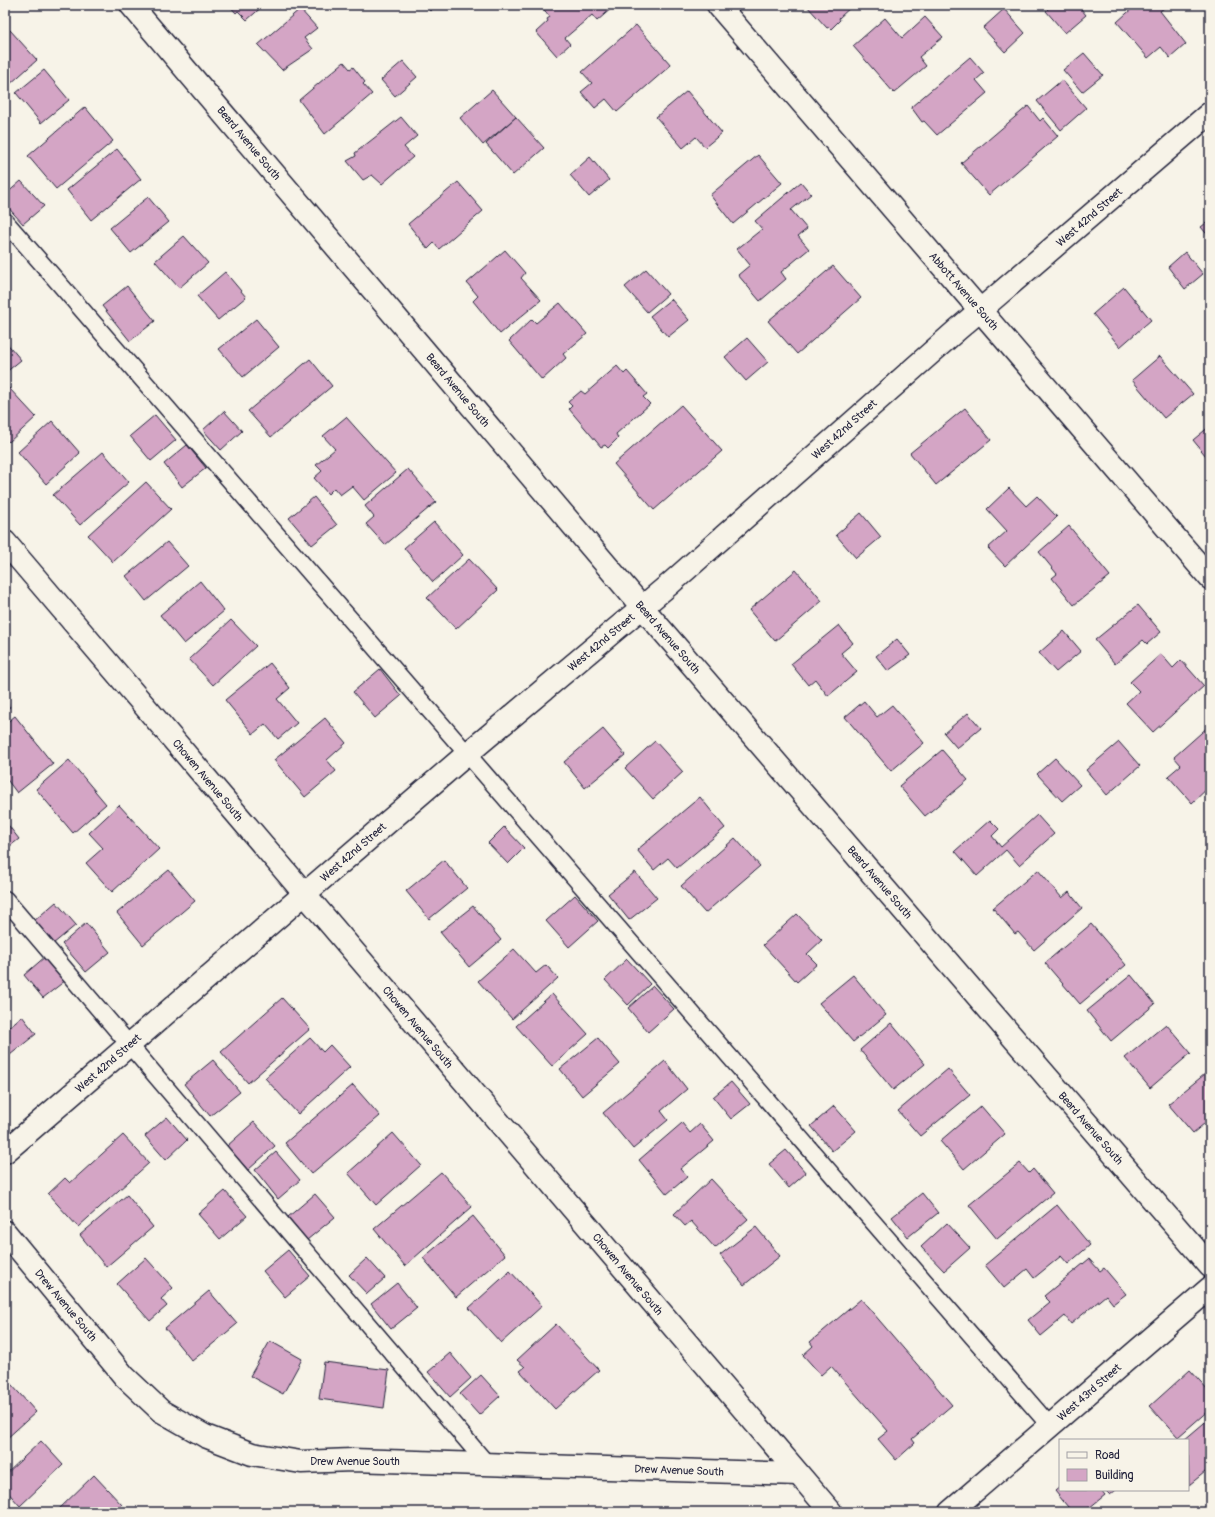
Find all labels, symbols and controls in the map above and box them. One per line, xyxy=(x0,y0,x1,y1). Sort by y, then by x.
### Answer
street label: Beard Avenue South xyxy=(214,104,283,183)
street label: West 42nd Street xyxy=(1054,185,1125,249)
street label: Abbott Avenue South xyxy=(926,250,1001,333)
street label: Beard Avenue South xyxy=(423,351,492,430)
street label: West 42nd Street xyxy=(809,396,880,462)
street label: Beard Avenue South xyxy=(633,598,703,676)
street label: West 42nd Street xyxy=(565,610,638,674)
street label: Chowen Avenue South xyxy=(170,737,246,824)
street label: West 42nd Street xyxy=(318,820,389,884)
street label: Beard Avenue South xyxy=(845,843,915,921)
street label: Chowen Avenue South xyxy=(380,984,456,1071)
street label: West 42nd Street xyxy=(73,1031,144,1095)
street label: Beard Avenue South xyxy=(1056,1089,1126,1167)
street label: Chowen Avenue South xyxy=(590,1231,666,1318)
street label: Drew Avenue South xyxy=(32,1267,99,1344)
street label: West 43rd Street xyxy=(1055,1361,1124,1424)
legend xyxy=(1059,1439,1189,1491)
text: Road xyxy=(1095,1448,1120,1463)
street label: Drew Avenue South xyxy=(310,1455,400,1468)
street label: Drew Avenue South xyxy=(634,1462,724,1479)
text: Building xyxy=(1095,1468,1134,1483)

